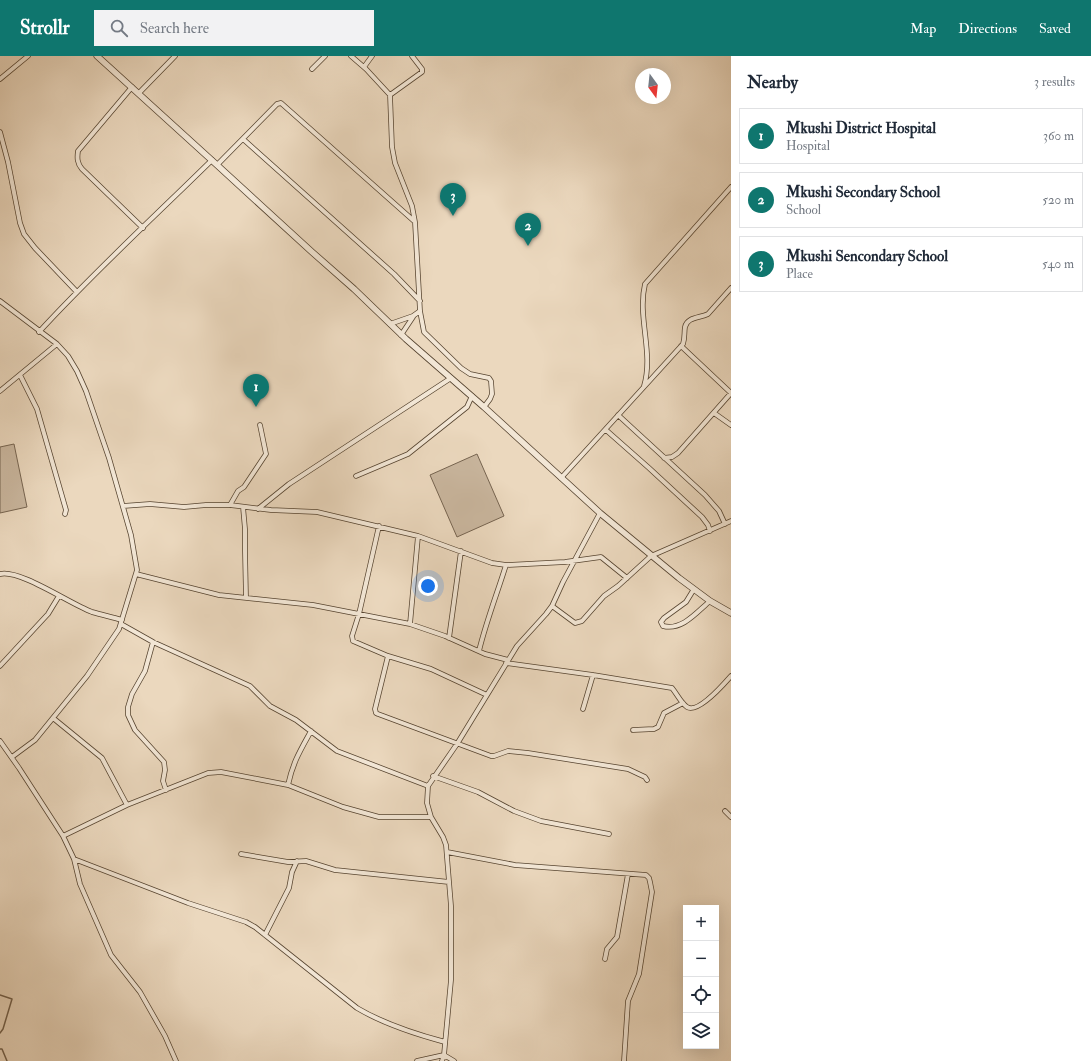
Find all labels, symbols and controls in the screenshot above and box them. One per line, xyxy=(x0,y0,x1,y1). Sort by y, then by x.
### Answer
search box xyxy=(94,10,374,46)
text: Strollr xyxy=(20,16,70,40)
icon: search xyxy=(108,17,130,39)
text: Search here xyxy=(140,19,209,38)
text: Map xyxy=(910,20,936,37)
text: Directions xyxy=(958,20,1017,37)
text: Saved xyxy=(1039,20,1071,37)
north arrow xyxy=(635,68,671,104)
text: Nearby xyxy=(747,72,798,93)
text: 3 results xyxy=(1034,74,1075,90)
text: Mkushi District Hospital xyxy=(786,119,936,138)
text: 1 xyxy=(759,128,763,144)
text: 360 m xyxy=(1043,128,1074,144)
text: Hospital xyxy=(786,138,830,154)
pin: 3 xyxy=(440,183,466,216)
text: Mkushi Secondary School xyxy=(786,183,940,202)
text: 2 xyxy=(758,192,764,208)
text: 520 m xyxy=(1042,192,1074,208)
text: School xyxy=(786,202,821,218)
pin: 2 xyxy=(515,213,541,246)
text: Mkushi Sencondary School xyxy=(786,247,948,266)
text: 3 xyxy=(759,256,764,272)
text: 540 m xyxy=(1042,256,1074,272)
text: Place xyxy=(786,266,813,282)
pin: 1 xyxy=(243,374,269,407)
your location xyxy=(418,576,438,596)
map controls xyxy=(683,905,719,1049)
button: + xyxy=(683,905,719,941)
button: − xyxy=(683,941,719,977)
button: locate xyxy=(683,977,719,1013)
button: layers xyxy=(683,1013,719,1049)

